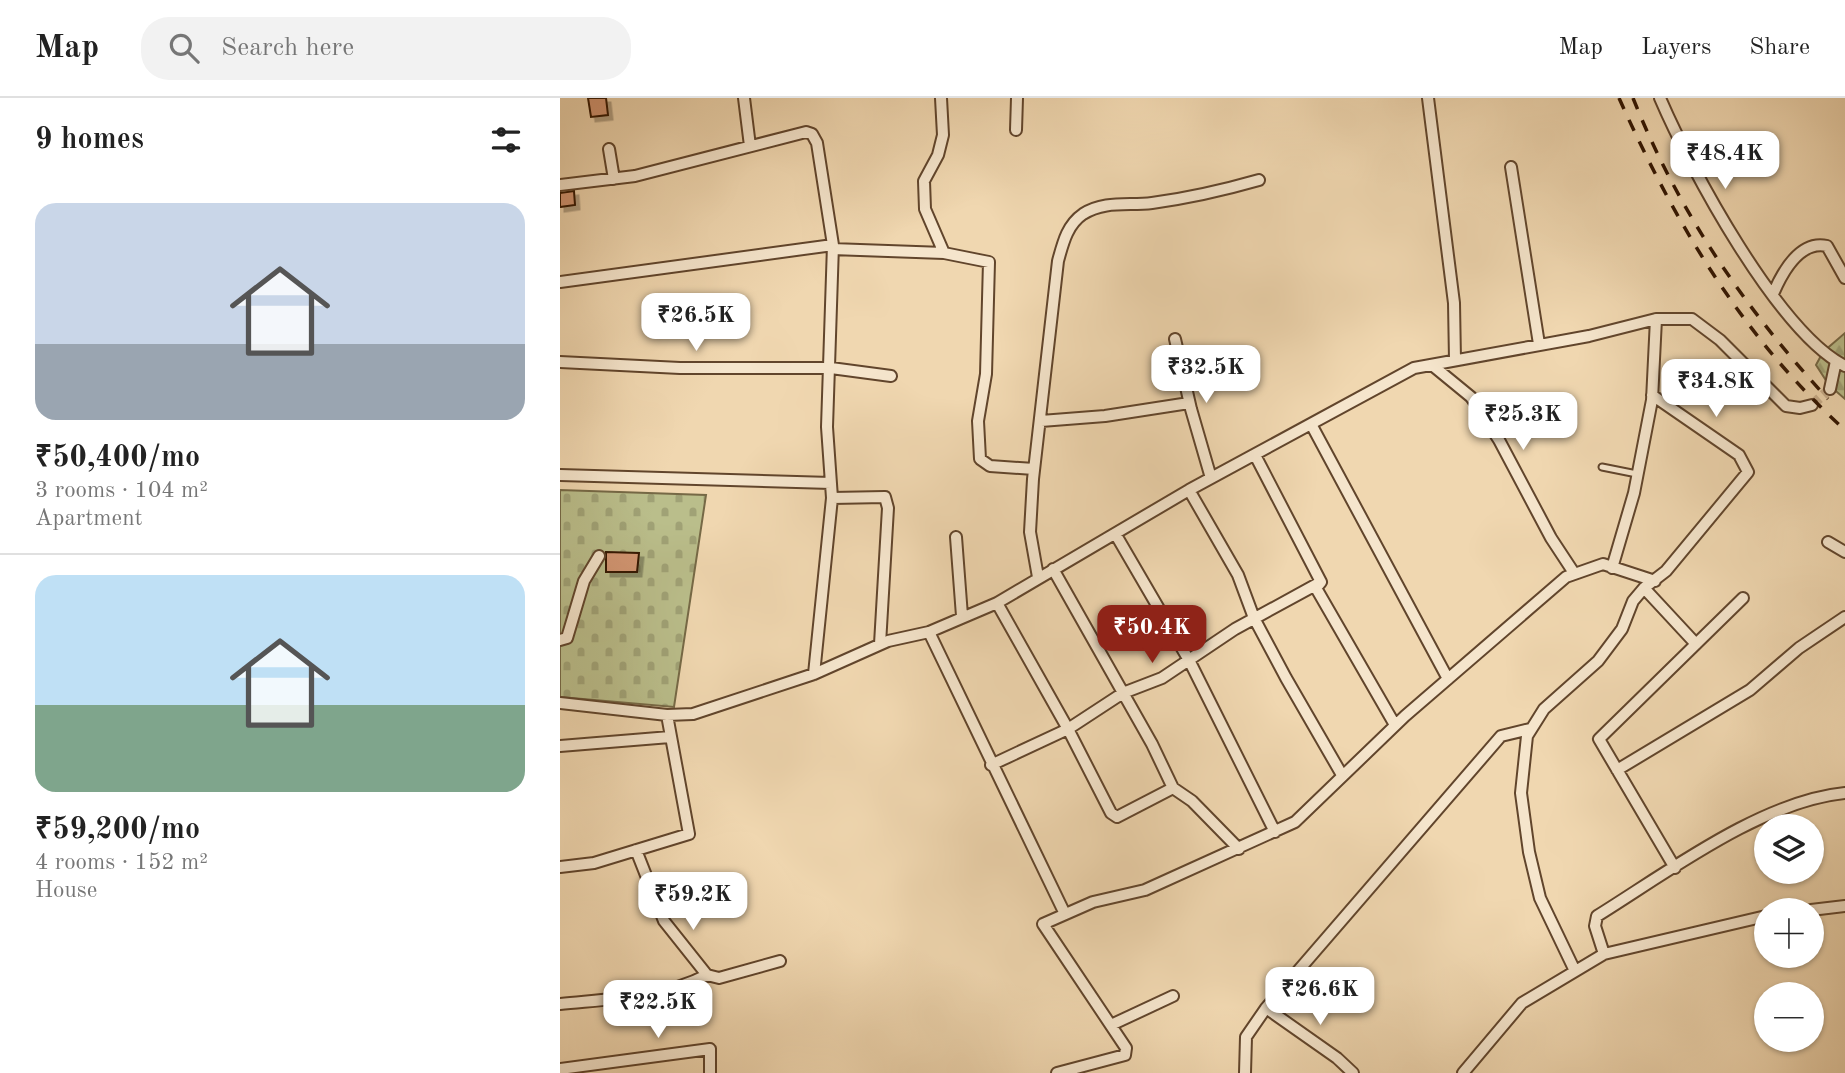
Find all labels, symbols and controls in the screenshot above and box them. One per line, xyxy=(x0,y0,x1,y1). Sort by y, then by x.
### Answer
search box xyxy=(141,17,631,80)
icon: search xyxy=(165,29,203,67)
text: Map xyxy=(35,32,99,65)
text: Search here xyxy=(221,35,354,61)
text: Map xyxy=(1559,36,1603,60)
text: Layers xyxy=(1641,36,1711,60)
text: Share xyxy=(1749,36,1810,60)
icon: filters xyxy=(487,121,525,159)
text: 9 homes xyxy=(35,125,144,155)
pin: ₹48.4K xyxy=(1668,132,1782,191)
text: ₹48.4K xyxy=(1686,142,1764,165)
icon: home xyxy=(217,248,343,374)
pin: ₹26.5K xyxy=(639,294,753,353)
text: ₹26.5K xyxy=(657,304,735,327)
pin: ₹32.5K xyxy=(1149,345,1263,405)
text: ₹32.5K xyxy=(1167,356,1245,379)
pin: ₹34.8K xyxy=(1659,360,1773,419)
text: ₹34.8K xyxy=(1677,370,1755,393)
pin: ₹25.3K xyxy=(1466,392,1580,452)
text: ₹25.3K xyxy=(1484,403,1562,426)
text: ₹50,400/mo xyxy=(35,443,200,473)
text: 3 rooms · 104 m² xyxy=(35,479,208,502)
text: Apartment xyxy=(35,507,143,530)
pin: ₹50.4K xyxy=(1095,606,1209,665)
text: ₹50.4K xyxy=(1113,616,1191,639)
icon: home xyxy=(217,620,343,746)
map controls xyxy=(1754,814,1824,1052)
button: layers xyxy=(1754,814,1824,884)
text: ₹59,200/mo xyxy=(35,815,200,845)
text: 4 rooms · 152 m² xyxy=(35,851,208,874)
pin: ₹59.2K xyxy=(636,872,750,932)
text: House xyxy=(35,879,97,902)
text: ₹59.2K xyxy=(654,883,732,906)
button: + xyxy=(1754,898,1824,968)
pin: ₹26.6K xyxy=(1263,968,1377,1027)
text: ₹26.6K xyxy=(1281,978,1359,1001)
pin: ₹22.5K xyxy=(601,981,715,1040)
button: − xyxy=(1754,982,1824,1052)
text: ₹22.5K xyxy=(619,991,697,1014)

